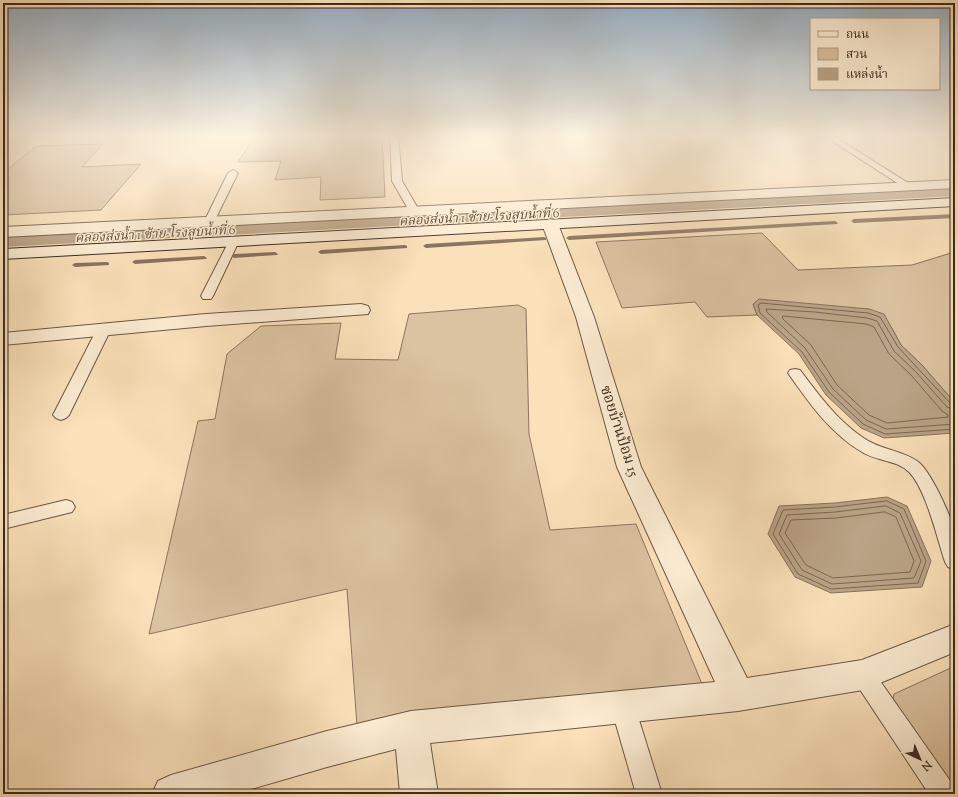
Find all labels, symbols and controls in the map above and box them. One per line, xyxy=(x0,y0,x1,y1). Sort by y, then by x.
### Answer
legend xyxy=(810,18,940,90)
text: ถนน xyxy=(846,26,869,44)
text: สวน xyxy=(846,46,868,64)
text: แหล่งน้ำ xyxy=(846,65,888,84)
water label: คลองส่งน้ำ 1 ซ้าย-โรงสูบน้ำที่ 6 xyxy=(398,203,560,231)
water label: คลองส่งน้ำ 1 ซ้าย-โรงสูบน้ำที่ 6 xyxy=(74,220,236,248)
street label: ซอยบ้านป้อม 15 xyxy=(594,383,643,480)
north arrow xyxy=(900,739,940,779)
text: N xyxy=(917,756,936,774)

